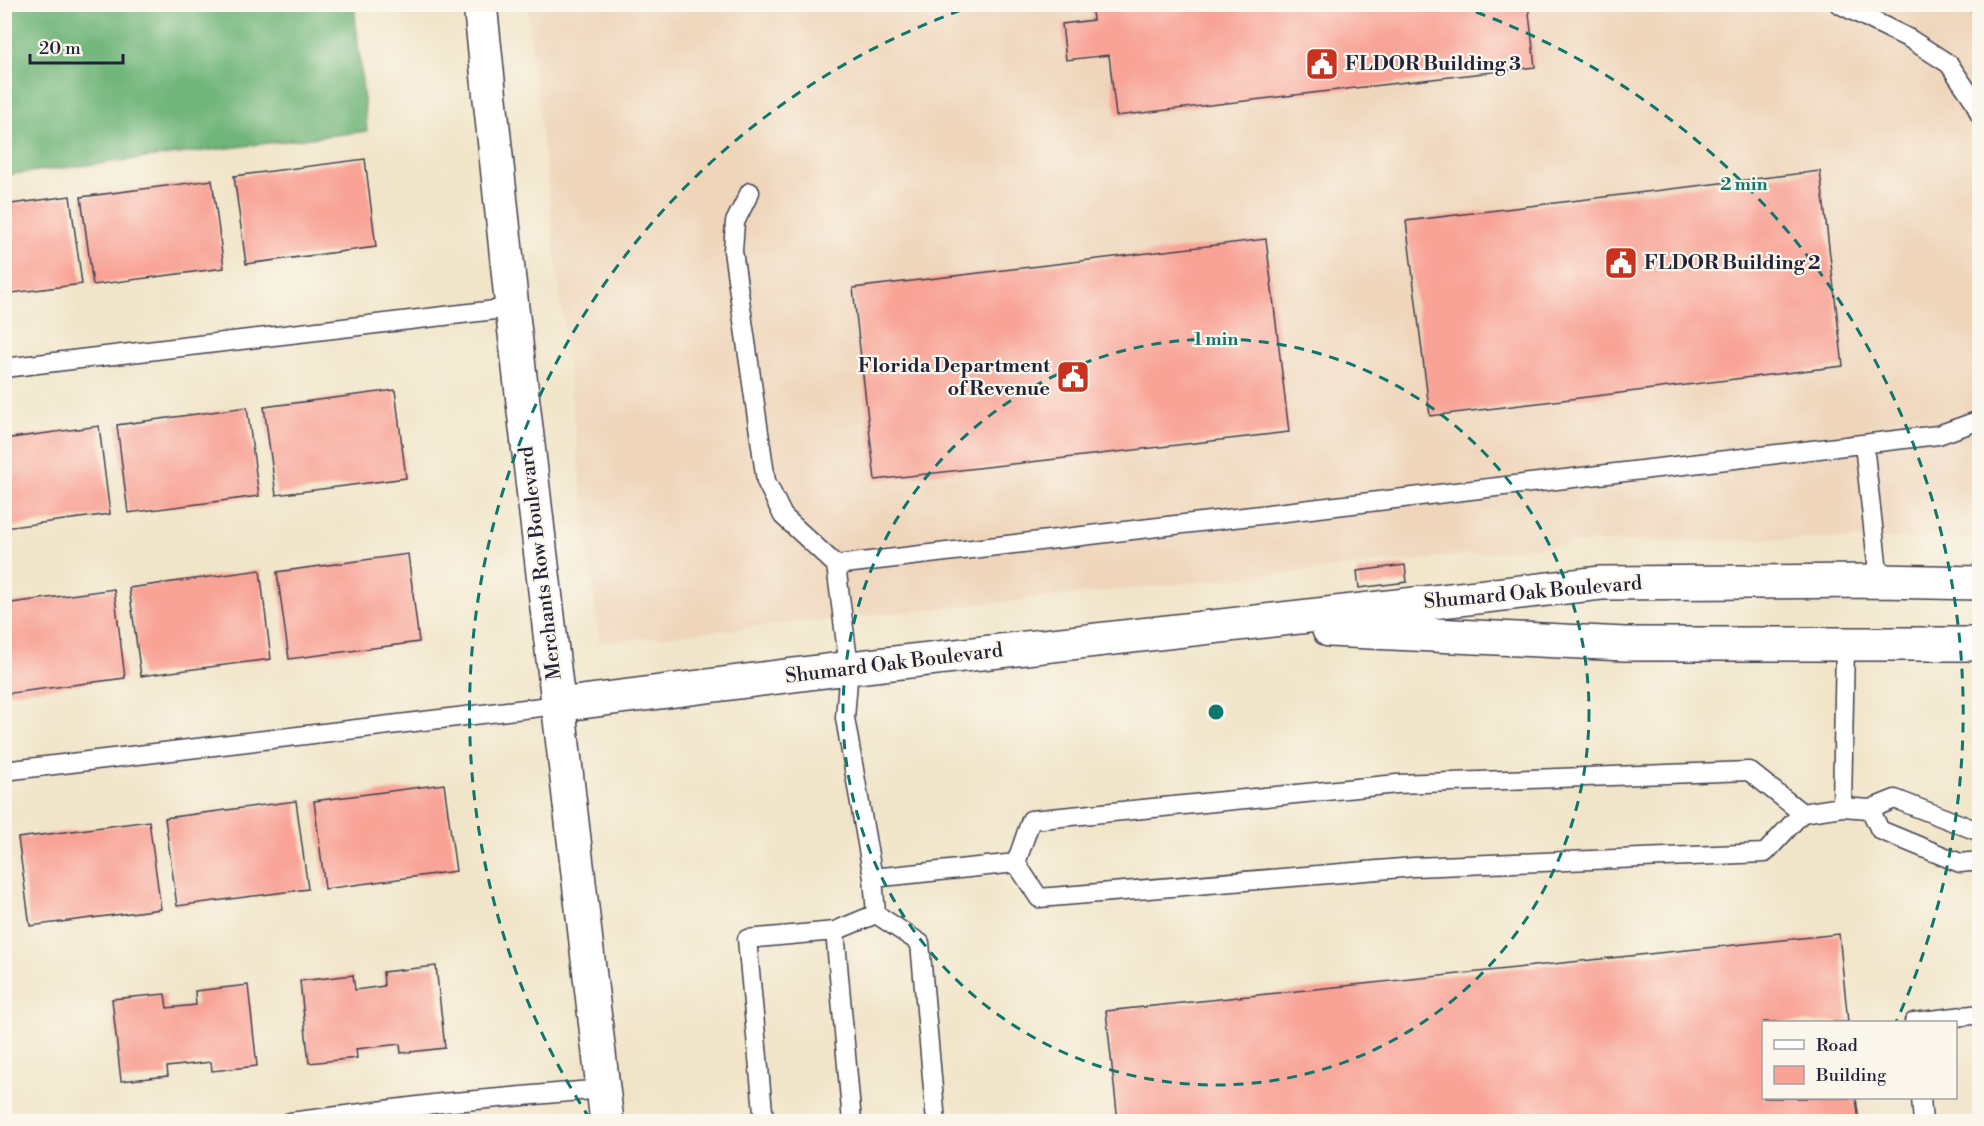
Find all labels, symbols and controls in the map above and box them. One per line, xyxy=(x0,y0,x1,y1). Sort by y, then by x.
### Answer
scale bar xyxy=(30,27,123,65)
text: 20 m xyxy=(39,37,81,60)
public building icon: FLDOR Building 3 xyxy=(1304,46,1340,82)
place label: FLDOR Building 3 xyxy=(1345,52,1521,77)
text: 2 min xyxy=(1720,173,1768,196)
public building icon: FLDOR Building 2 xyxy=(1603,245,1639,281)
place label: FLDOR Building 2 xyxy=(1644,251,1821,276)
text: 1 min xyxy=(1194,328,1238,351)
place label: Florida Department of Revenue xyxy=(858,354,1051,402)
public building icon: Florida Department of Revenue xyxy=(1055,359,1091,395)
street label: Merchants Row Boulevard xyxy=(514,444,568,681)
street label: Shumard Oak Boulevard xyxy=(1423,571,1644,615)
street label: Shumard Oak Boulevard xyxy=(784,638,1005,690)
centre of rings xyxy=(1206,702,1226,722)
legend xyxy=(1762,1021,1957,1099)
text: Road xyxy=(1816,1034,1859,1057)
text: Building xyxy=(1815,1064,1887,1087)

